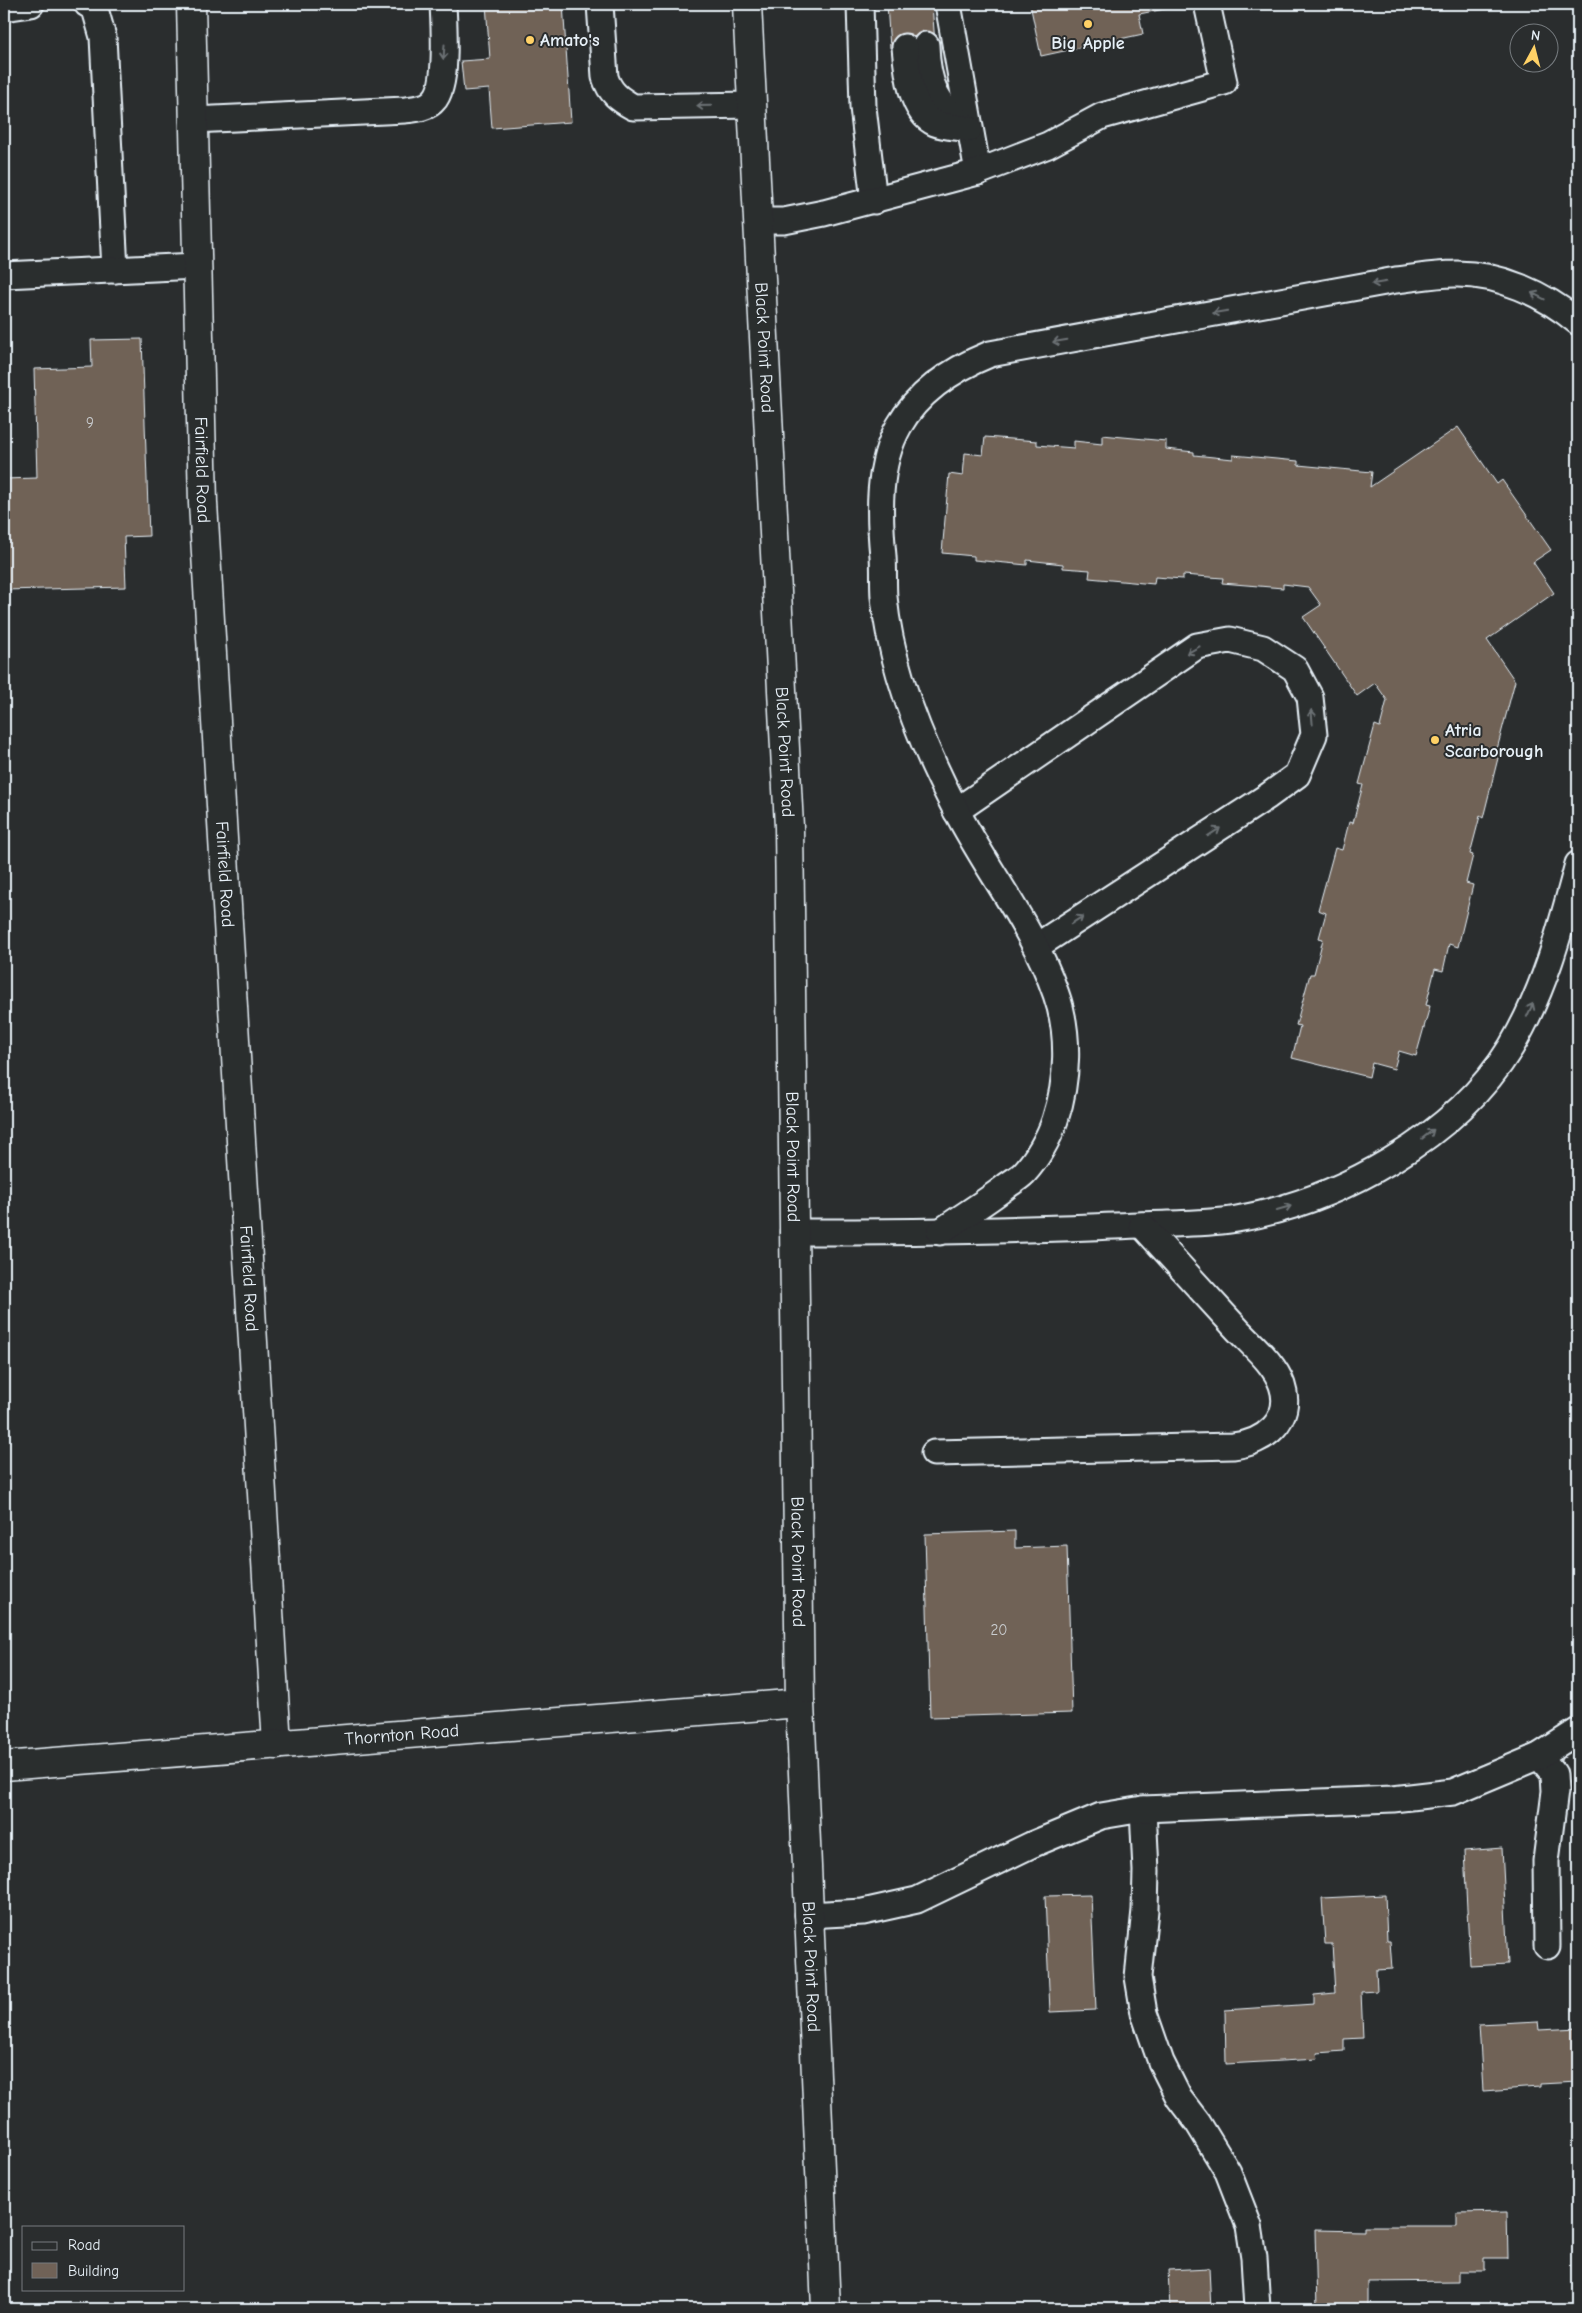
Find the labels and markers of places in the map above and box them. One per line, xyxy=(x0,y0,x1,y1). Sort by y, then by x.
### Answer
marker: Big Apple xyxy=(1082,18,1094,30)
place label: Amato's xyxy=(540,30,600,51)
place label: Big Apple xyxy=(1051,33,1125,54)
marker: Amato's xyxy=(524,34,536,46)
place label: Atria Scarborough xyxy=(1445,720,1543,762)
marker: Atria Scarborough xyxy=(1429,734,1441,746)

